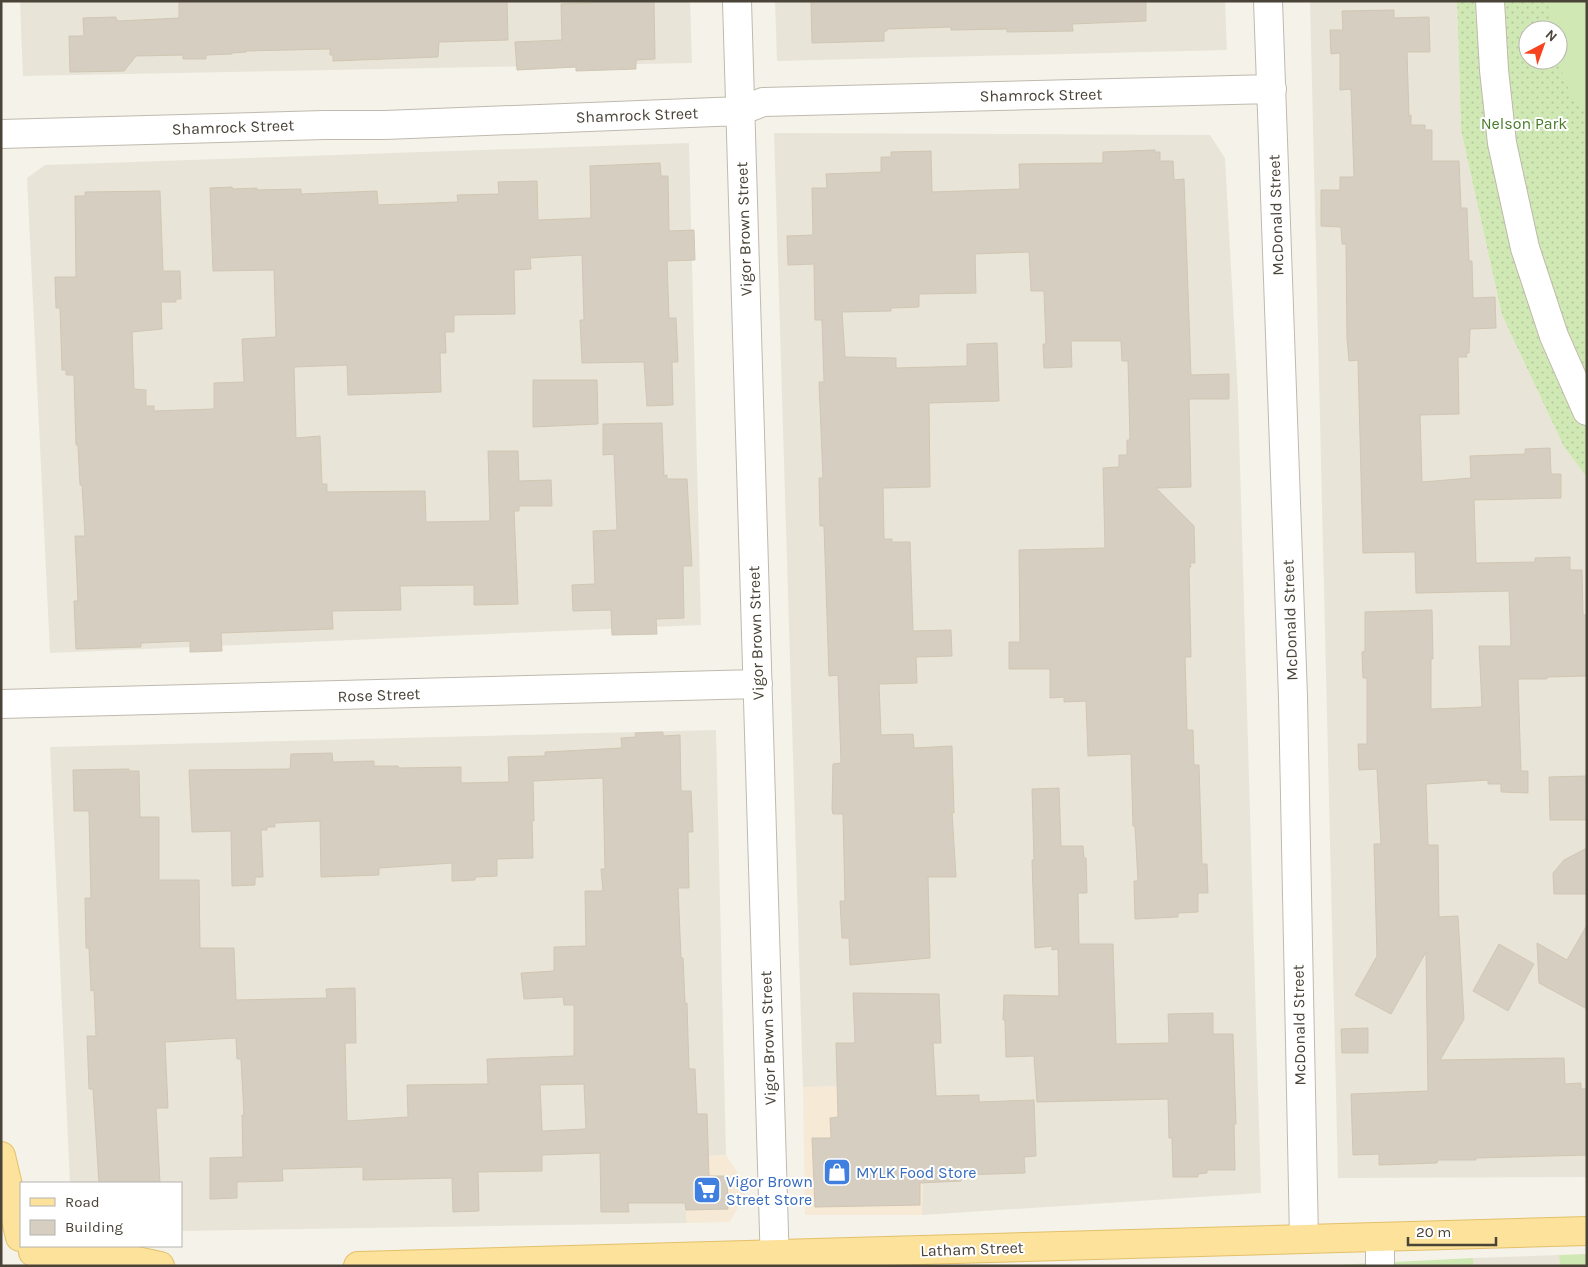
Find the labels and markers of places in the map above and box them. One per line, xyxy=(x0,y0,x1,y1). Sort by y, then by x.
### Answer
shop icon: MYLK Food Store xyxy=(822,1157,852,1187)
place label: MYLK Food Store xyxy=(856,1163,976,1182)
place label: Vigor Brown Street Store xyxy=(726,1172,813,1209)
supermarket icon: Vigor Brown Street Store xyxy=(692,1175,722,1205)

